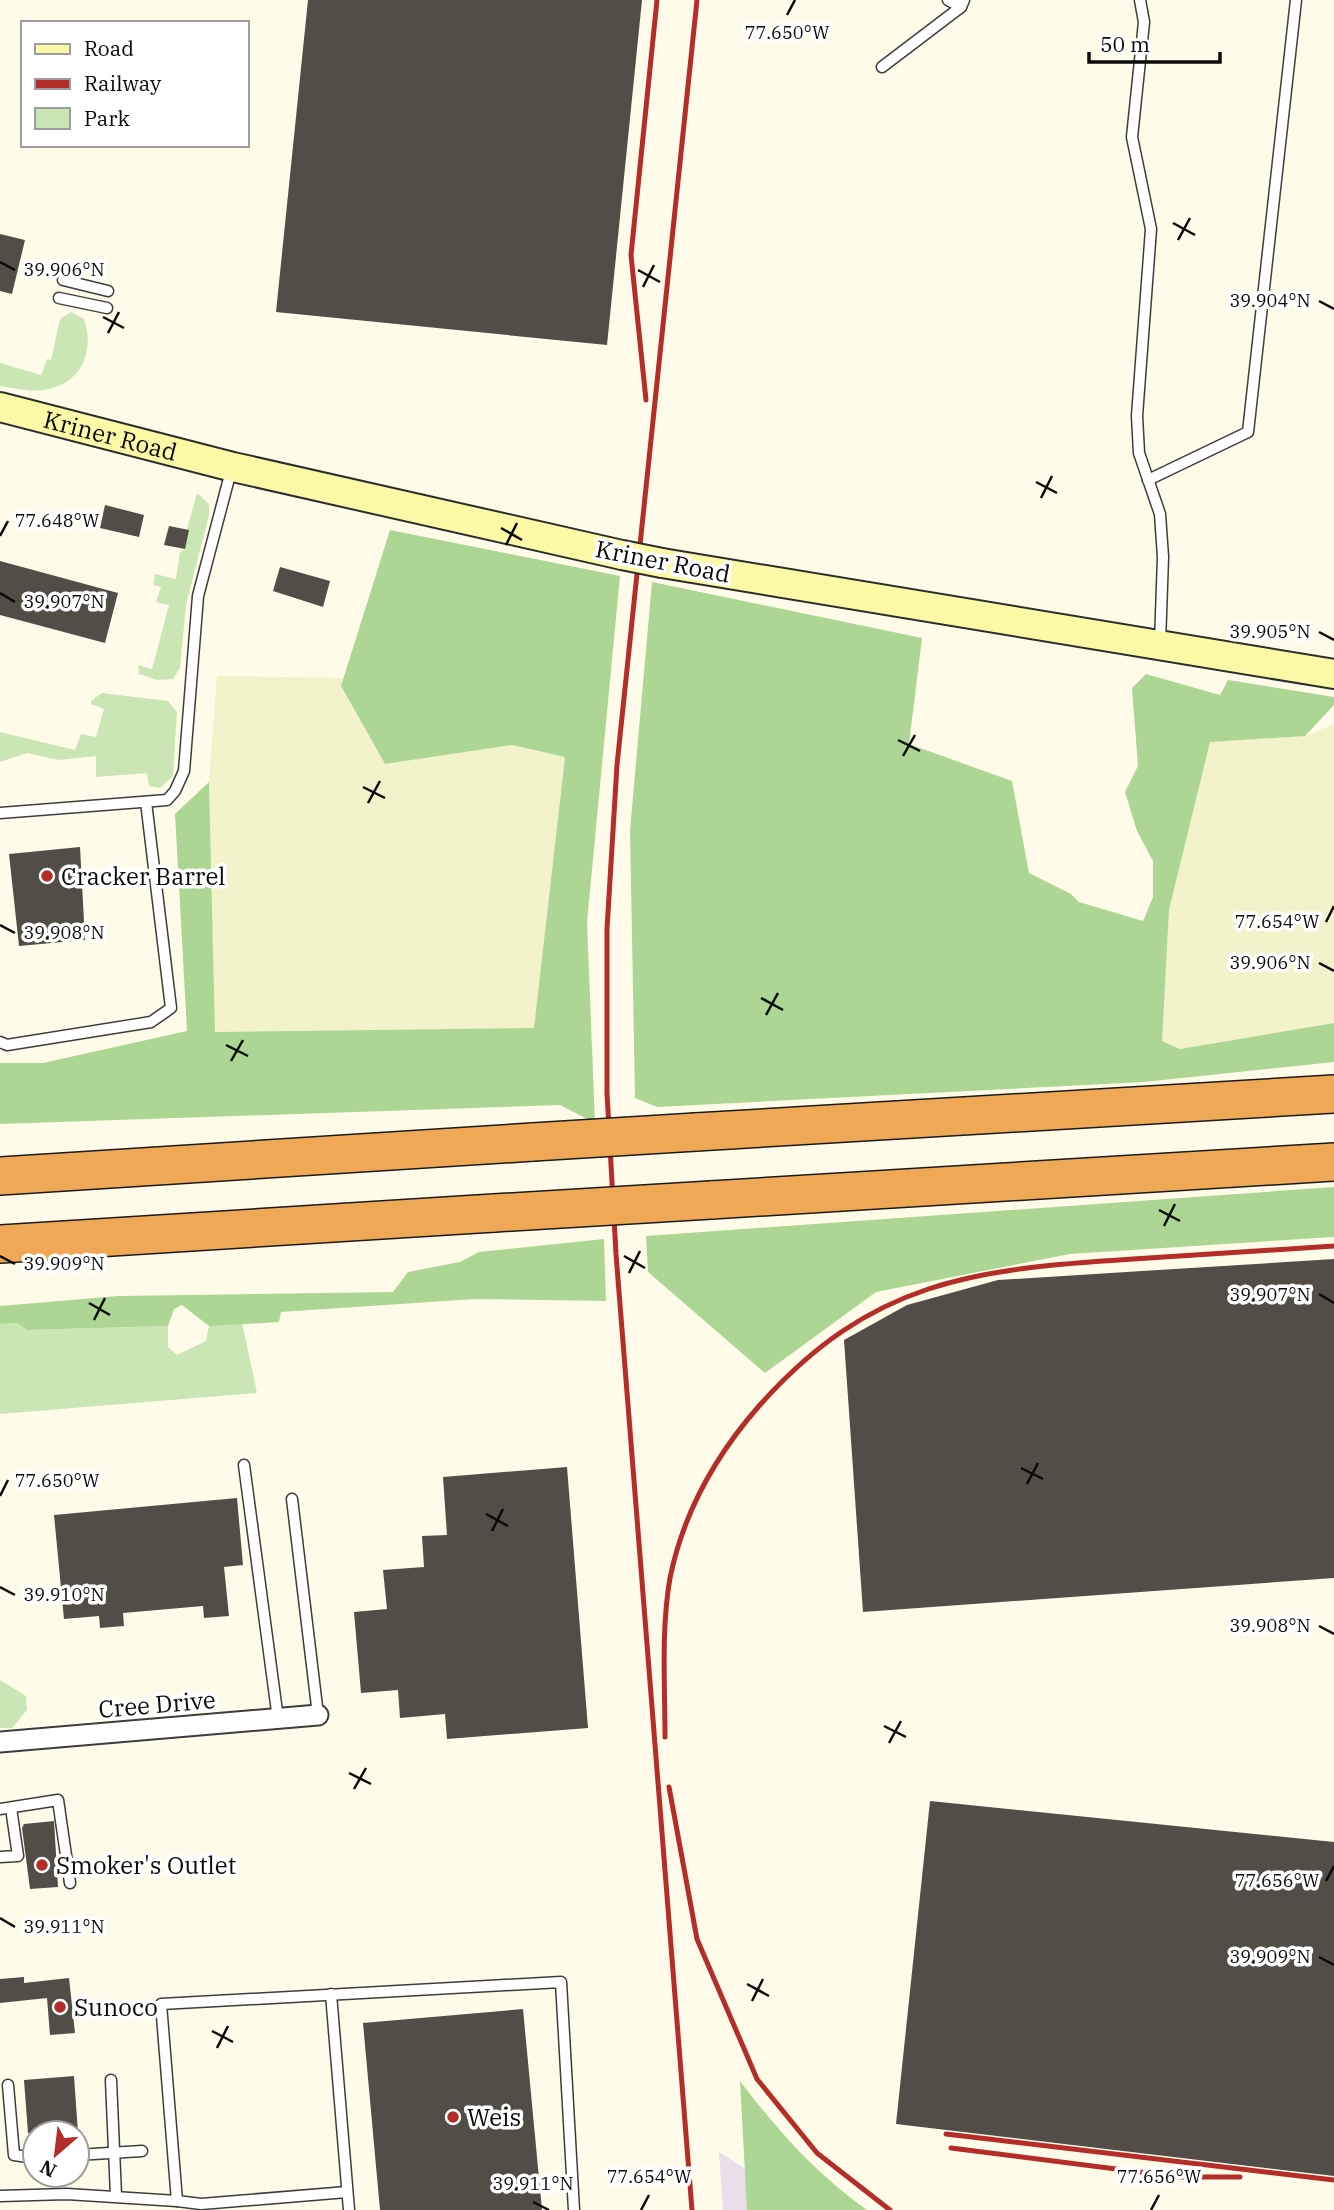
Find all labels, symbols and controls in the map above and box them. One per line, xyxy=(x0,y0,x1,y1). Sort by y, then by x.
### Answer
legend xyxy=(21,21,248,147)
text: 77.650°W xyxy=(745,21,830,44)
scale bar xyxy=(1089,21,1220,65)
text: 50 m xyxy=(1100,30,1150,58)
text: Road xyxy=(84,34,134,62)
text: Railway xyxy=(84,69,162,97)
text: Park xyxy=(84,104,131,132)
text: 39.906°N xyxy=(23,258,105,281)
text: 39.904°N xyxy=(1229,289,1311,312)
street label: Kriner Road xyxy=(40,403,181,468)
text: 77.648°W xyxy=(15,509,100,532)
street label: Kriner Road xyxy=(593,532,733,590)
text: 39.907°N xyxy=(23,590,105,613)
text: 39.905°N xyxy=(1229,620,1311,643)
place label: Cracker Barrel xyxy=(61,860,226,892)
marker: Cracker Barrel xyxy=(39,868,55,884)
text: 77.654°W xyxy=(1235,910,1320,933)
text: 39.908°N xyxy=(23,921,105,944)
text: 39.906°N xyxy=(1229,951,1311,974)
text: 39.909°N xyxy=(23,1252,105,1275)
text: 39.907°N xyxy=(1229,1283,1311,1306)
text: 77.650°W xyxy=(15,1469,100,1492)
text: 39.910°N xyxy=(23,1583,105,1606)
text: 39.908°N xyxy=(1229,1614,1311,1637)
street label: Cree Drive xyxy=(97,1683,217,1725)
place label: Smoker's Outlet xyxy=(56,1849,236,1881)
marker: Smoker's Outlet xyxy=(34,1857,50,1873)
text: 77.656°W xyxy=(1235,1869,1320,1892)
text: 39.911°N xyxy=(23,1915,105,1938)
text: 39.909°N xyxy=(1229,1945,1311,1968)
place label: Sunoco xyxy=(74,1991,158,2023)
marker: Sunoco xyxy=(52,1999,68,2015)
place label: Weis xyxy=(467,2101,521,2133)
marker: Weis xyxy=(445,2109,461,2125)
north arrow xyxy=(21,2119,91,2189)
text: N xyxy=(36,2155,60,2183)
text: 77.654°W xyxy=(607,2165,692,2188)
text: 77.656°W xyxy=(1117,2165,1202,2188)
text: 39.911°N xyxy=(492,2172,574,2195)

